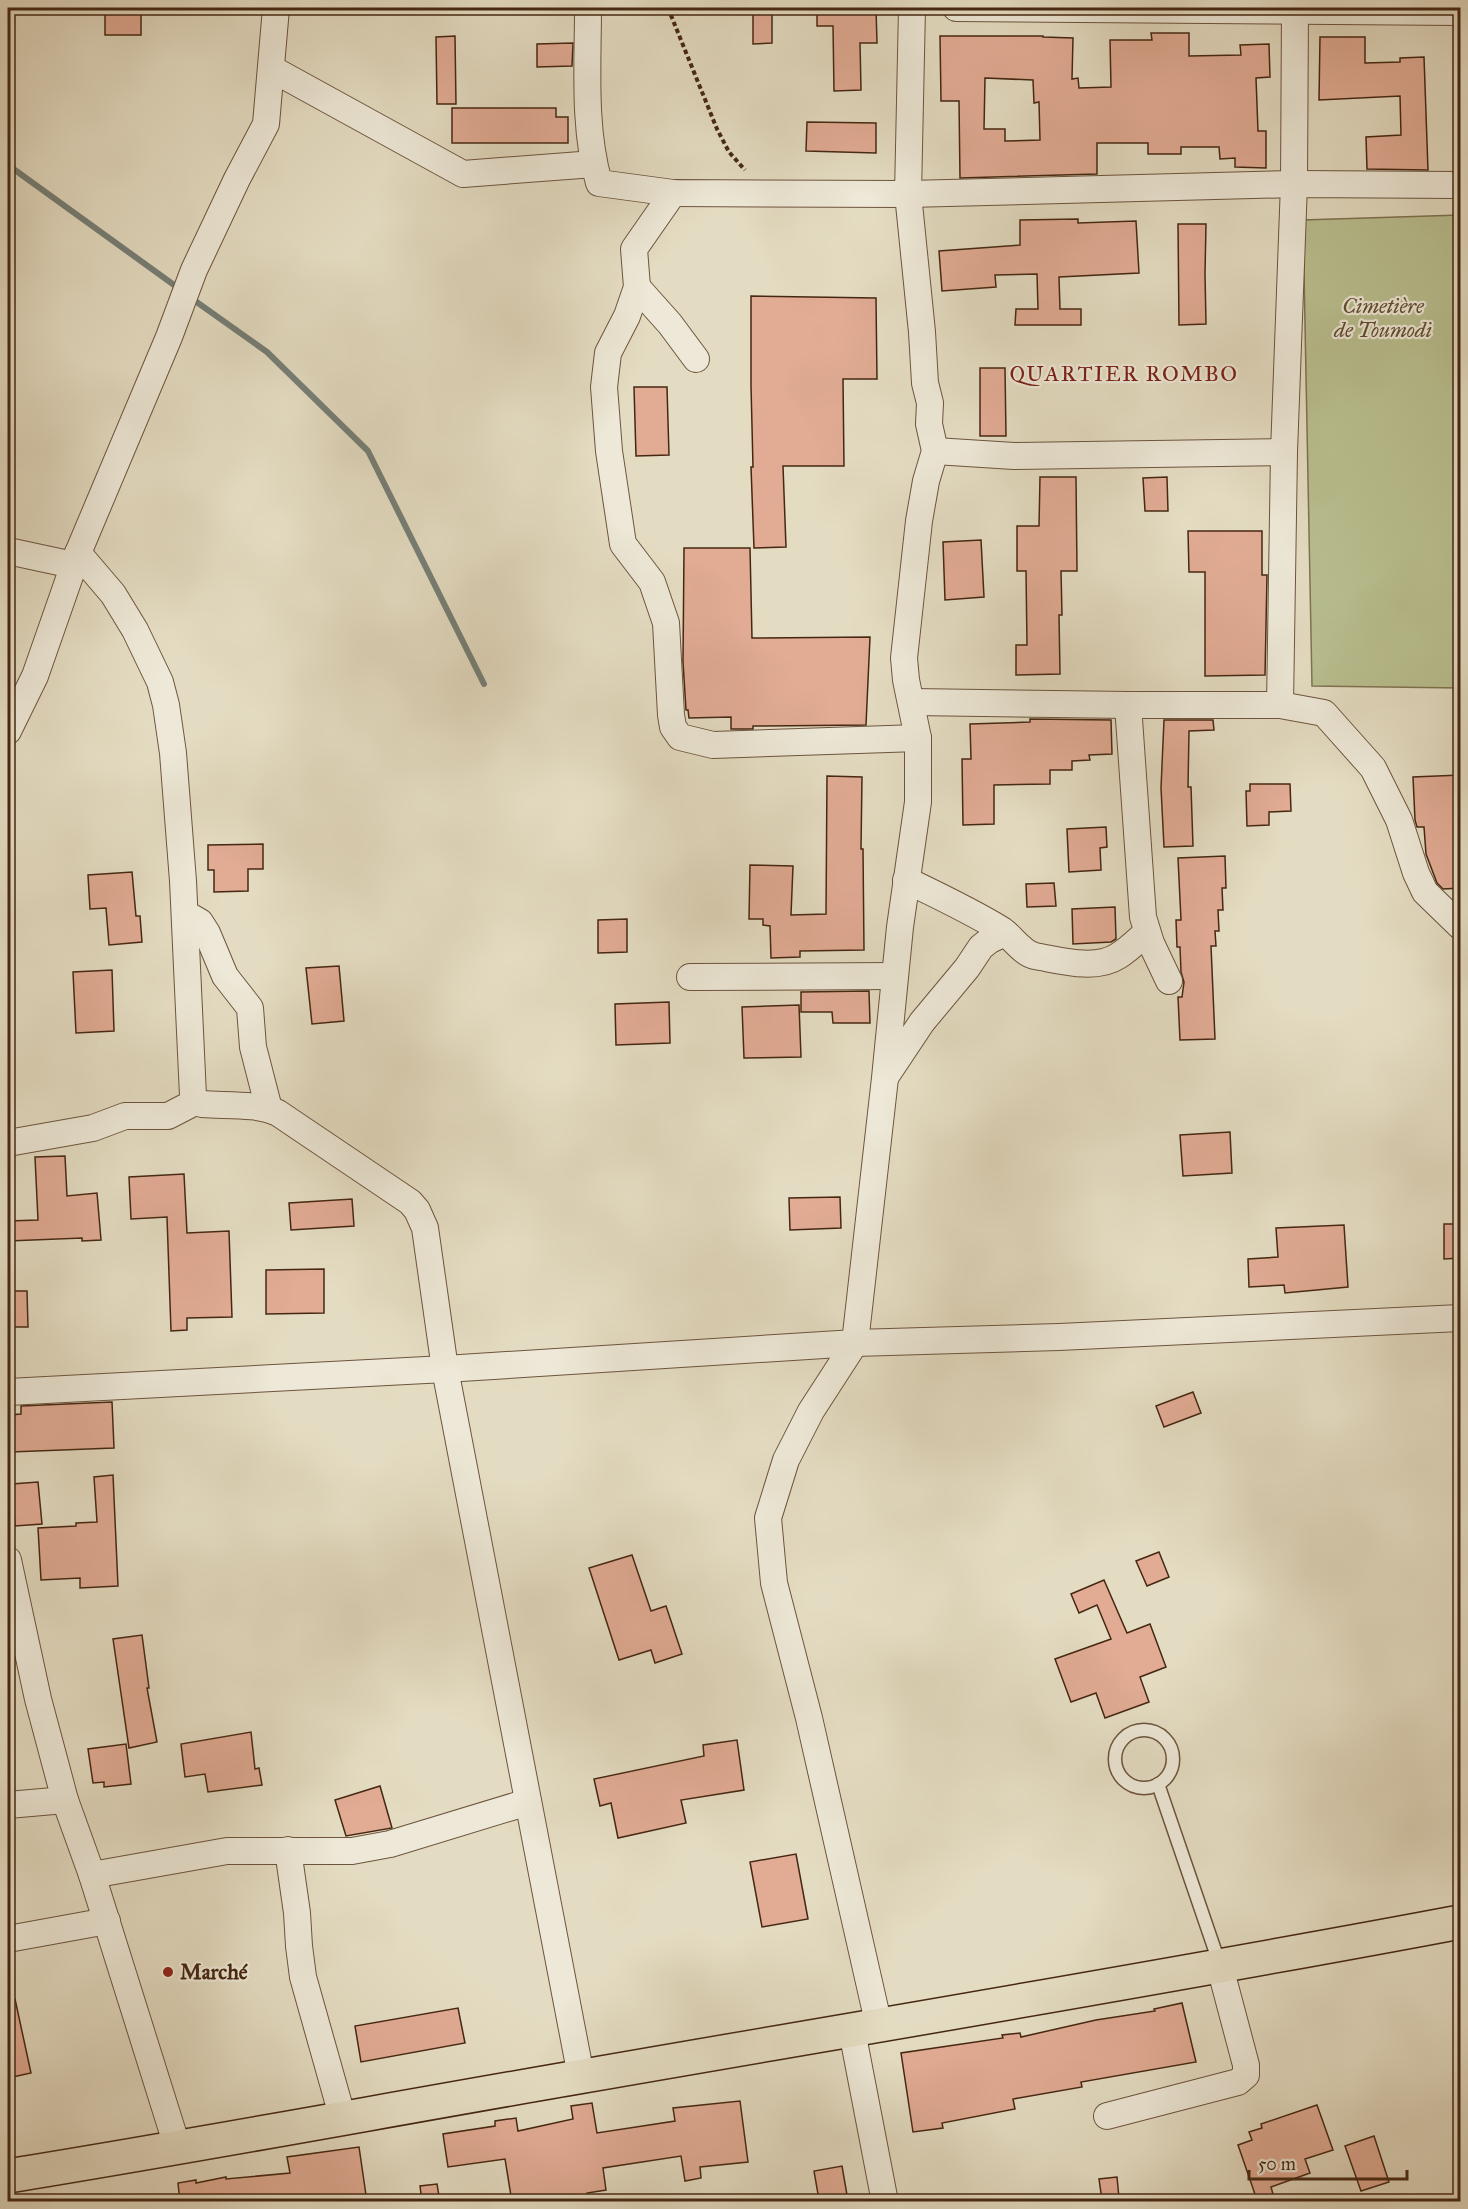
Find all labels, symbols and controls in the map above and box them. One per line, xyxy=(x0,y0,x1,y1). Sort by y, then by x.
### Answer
park label: Cimetière de Toumodi xyxy=(1333,293,1432,343)
district label: QUARTIER ROMBO xyxy=(1010,360,1238,387)
place label: Marché xyxy=(180,1959,248,1985)
marker: Marché xyxy=(161,1965,175,1979)
scale bar xyxy=(1249,2143,1406,2181)
text: 50 m xyxy=(1258,2153,1296,2175)

